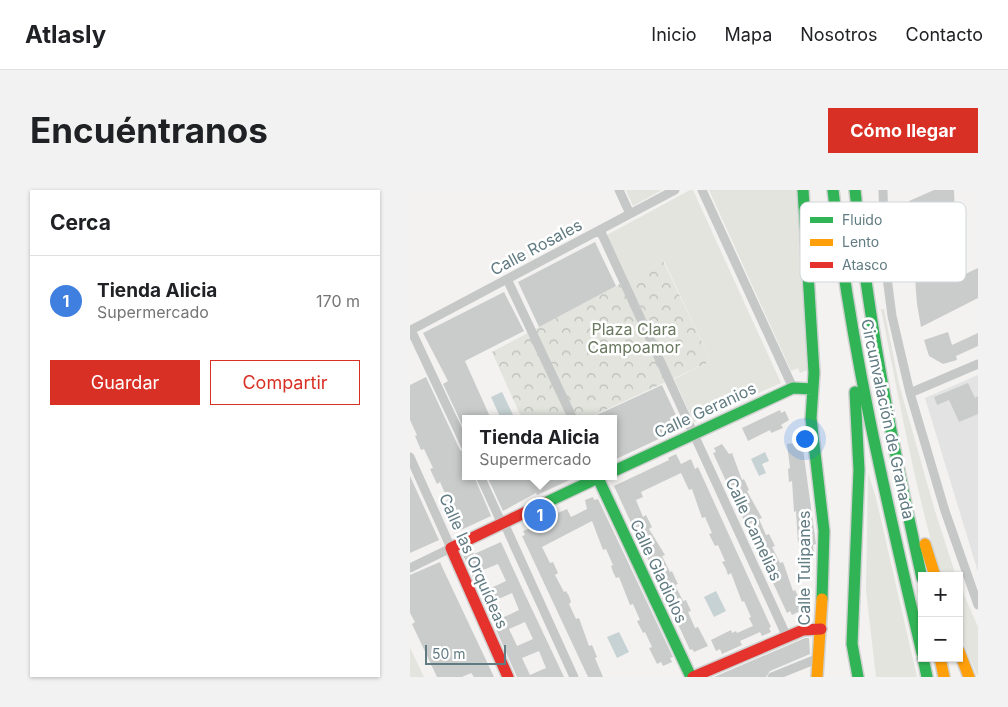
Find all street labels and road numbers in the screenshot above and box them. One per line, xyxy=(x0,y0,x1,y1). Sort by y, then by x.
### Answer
street label: Calle Rosales xyxy=(487,214,585,280)
street label: Circunvalación de Granada xyxy=(857,317,919,521)
street label: Calle Geranios xyxy=(651,378,759,442)
street label: Calle Camelias xyxy=(721,474,787,584)
street label: Calle las Orquídeas xyxy=(435,490,513,632)
street label: Calle Tulipanes xyxy=(794,511,814,625)
street label: Calle Gladiolos xyxy=(626,516,692,626)

